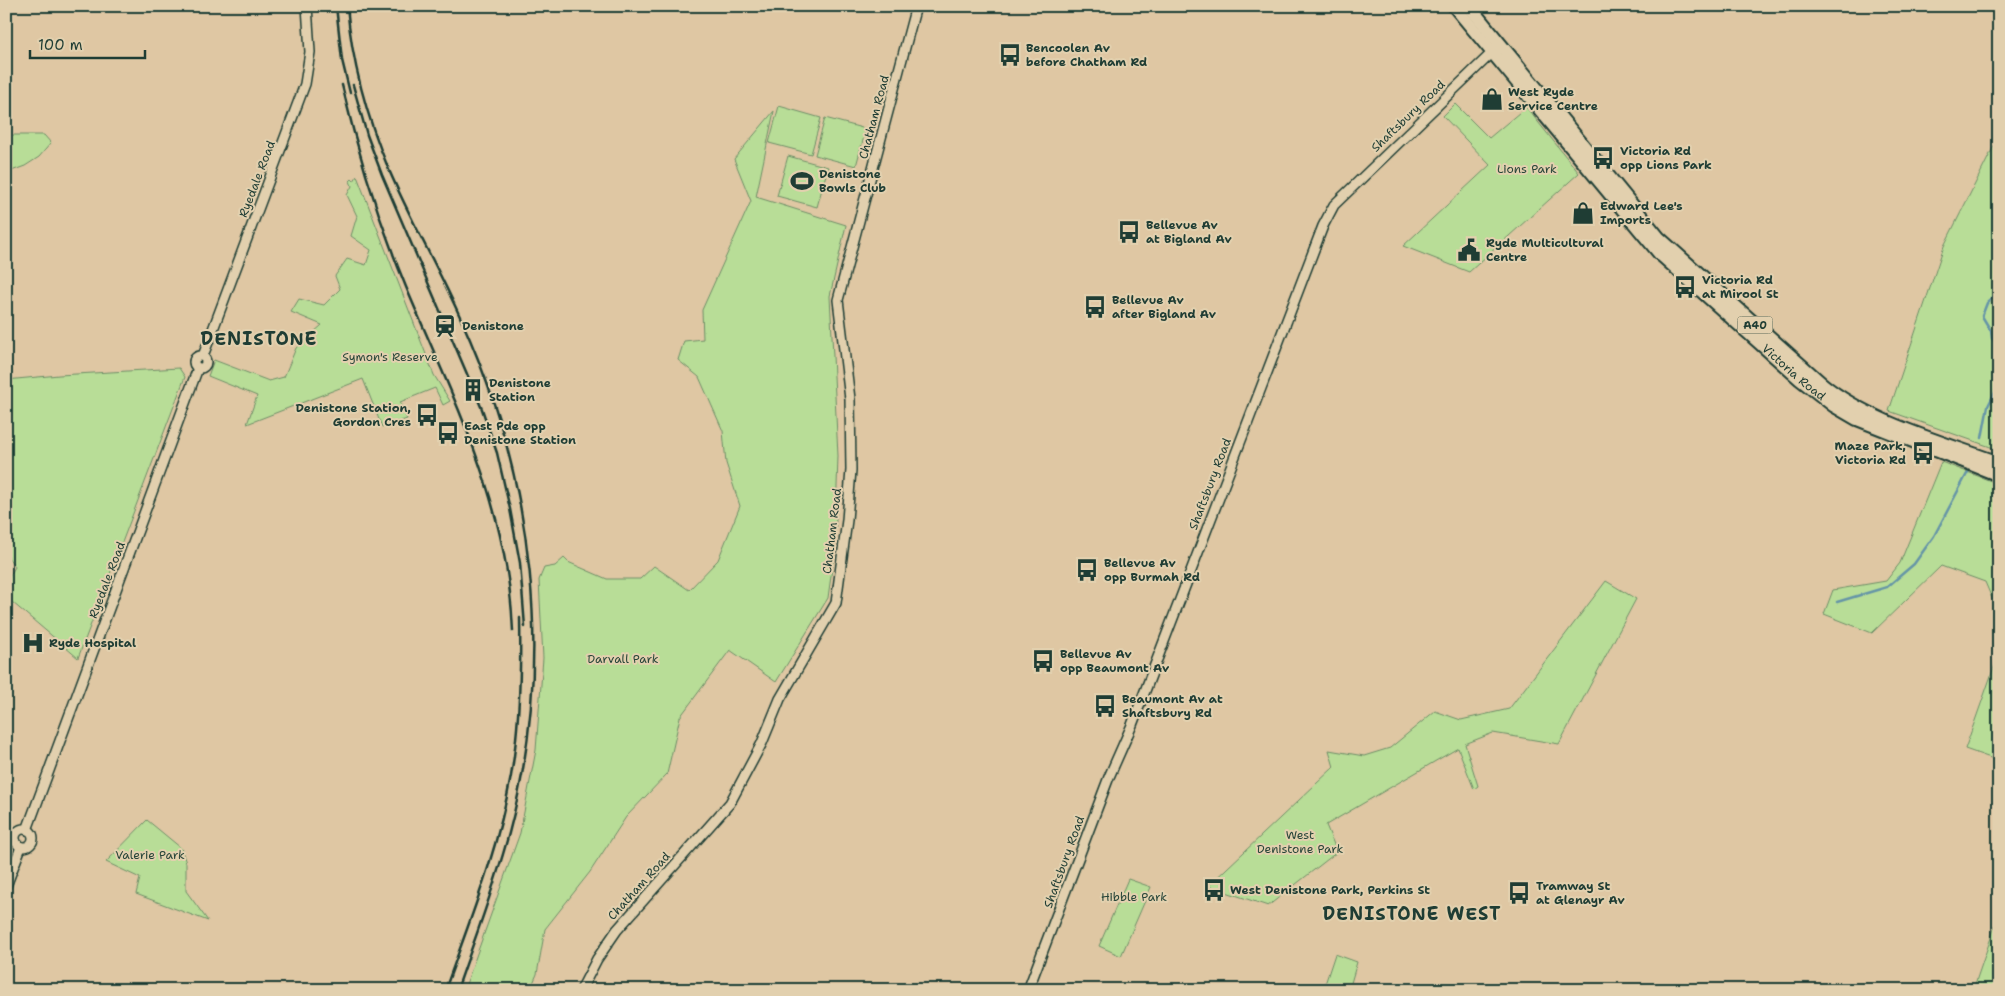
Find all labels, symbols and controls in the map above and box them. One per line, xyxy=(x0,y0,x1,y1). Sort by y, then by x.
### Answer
scale bar xyxy=(30,28,145,60)
text: 100 m xyxy=(38,35,83,55)
place label: Bencoolen Av before Chatham Rd xyxy=(1026,40,1147,70)
bus stop icon: Bencoolen Av before Chatham Rd xyxy=(997,42,1023,68)
street label: Chatham Road xyxy=(855,73,893,161)
street label: Shaftsbury Road xyxy=(1368,76,1449,155)
place label: West Ryde Service Centre xyxy=(1508,84,1598,114)
shop icon: West Ryde Service Centre xyxy=(1479,86,1505,112)
street label: Ryedale Road xyxy=(235,138,279,220)
place label: Victoria Rd opp Lions Park xyxy=(1620,143,1712,173)
bus stop icon: Victoria Rd opp Lions Park xyxy=(1590,145,1616,171)
park label: Lions Park xyxy=(1497,161,1557,177)
place label: Denistone Bowls Club xyxy=(819,166,886,196)
sports icon: Denistone Bowls Club xyxy=(789,168,815,194)
place label: Edward Lee's Imports xyxy=(1600,198,1683,228)
shop icon: Edward Lee's Imports xyxy=(1570,200,1596,226)
place label: Bellevue Av at Bigland Av xyxy=(1146,217,1232,247)
bus stop icon: Bellevue Av at Bigland Av xyxy=(1116,219,1142,245)
place label: Ryde Multicultural Centre xyxy=(1486,235,1604,265)
public building icon: Ryde Multicultural Centre xyxy=(1456,237,1482,263)
place label: Victoria Rd at Mirool St xyxy=(1702,272,1779,302)
bus stop icon: Victoria Rd at Mirool St xyxy=(1672,274,1698,300)
place label: Bellevue Av after Bigland Av xyxy=(1112,292,1216,322)
bus stop icon: Bellevue Av after Bigland Av xyxy=(1082,294,1108,320)
station icon: Denistone xyxy=(432,313,458,339)
road number: A40 xyxy=(1738,316,1772,334)
place label: Denistone xyxy=(462,318,524,334)
district label: DENISTONE xyxy=(201,327,317,351)
street label: Victoria Road xyxy=(1758,341,1829,404)
park label: Symon's Reserve xyxy=(342,349,438,365)
place label: Denistone Station xyxy=(489,375,551,405)
building icon: Denistone Station xyxy=(460,377,486,403)
place label: Denistone Station, Gordon Cres xyxy=(296,400,411,430)
bus stop icon: Denistone Station, Gordon Cres xyxy=(414,402,440,428)
place label: East Pde opp Denistone Station xyxy=(464,418,576,448)
bus stop icon: East Pde opp Denistone Station xyxy=(435,420,461,446)
street label: Shaftsbury Road xyxy=(1185,435,1235,532)
place label: Maze Park, Victoria Rd xyxy=(1835,438,1906,468)
bus stop icon: Maze Park, Victoria Rd xyxy=(1910,440,1936,466)
street label: Chatham Road xyxy=(819,487,845,575)
street label: Ryedale Road xyxy=(85,539,129,621)
place label: Bellevue Av opp Burmah Rd xyxy=(1104,555,1200,585)
bus stop icon: Bellevue Av opp Burmah Rd xyxy=(1074,557,1100,583)
hospital icon: Ryde Hospital xyxy=(20,630,46,656)
place label: Ryde Hospital xyxy=(49,635,136,651)
place label: Bellevue Av opp Beaumont Av xyxy=(1060,646,1169,676)
bus stop icon: Bellevue Av opp Beaumont Av xyxy=(1030,648,1056,674)
park label: Darvall Park xyxy=(587,651,659,667)
place label: Beaumont Av at Shaftsbury Rd xyxy=(1122,691,1223,721)
bus stop icon: Beaumont Av at Shaftsbury Rd xyxy=(1092,693,1118,719)
street label: Shaftsbury Road xyxy=(1040,813,1088,910)
park label: West Denistone Park xyxy=(1257,827,1343,857)
park label: Valerie Park xyxy=(115,847,185,863)
street label: Chatham Road xyxy=(604,848,674,923)
bus stop icon: West Denistone Park, Perkins St xyxy=(1201,877,1227,903)
place label: Tramway St at Glenayr Av xyxy=(1536,878,1625,908)
bus stop icon: Tramway St at Glenayr Av xyxy=(1506,880,1532,906)
place label: West Denistone Park, Perkins St xyxy=(1230,882,1430,898)
park label: Hibble Park xyxy=(1101,889,1167,905)
district label: DENISTONE WEST xyxy=(1322,902,1502,926)

